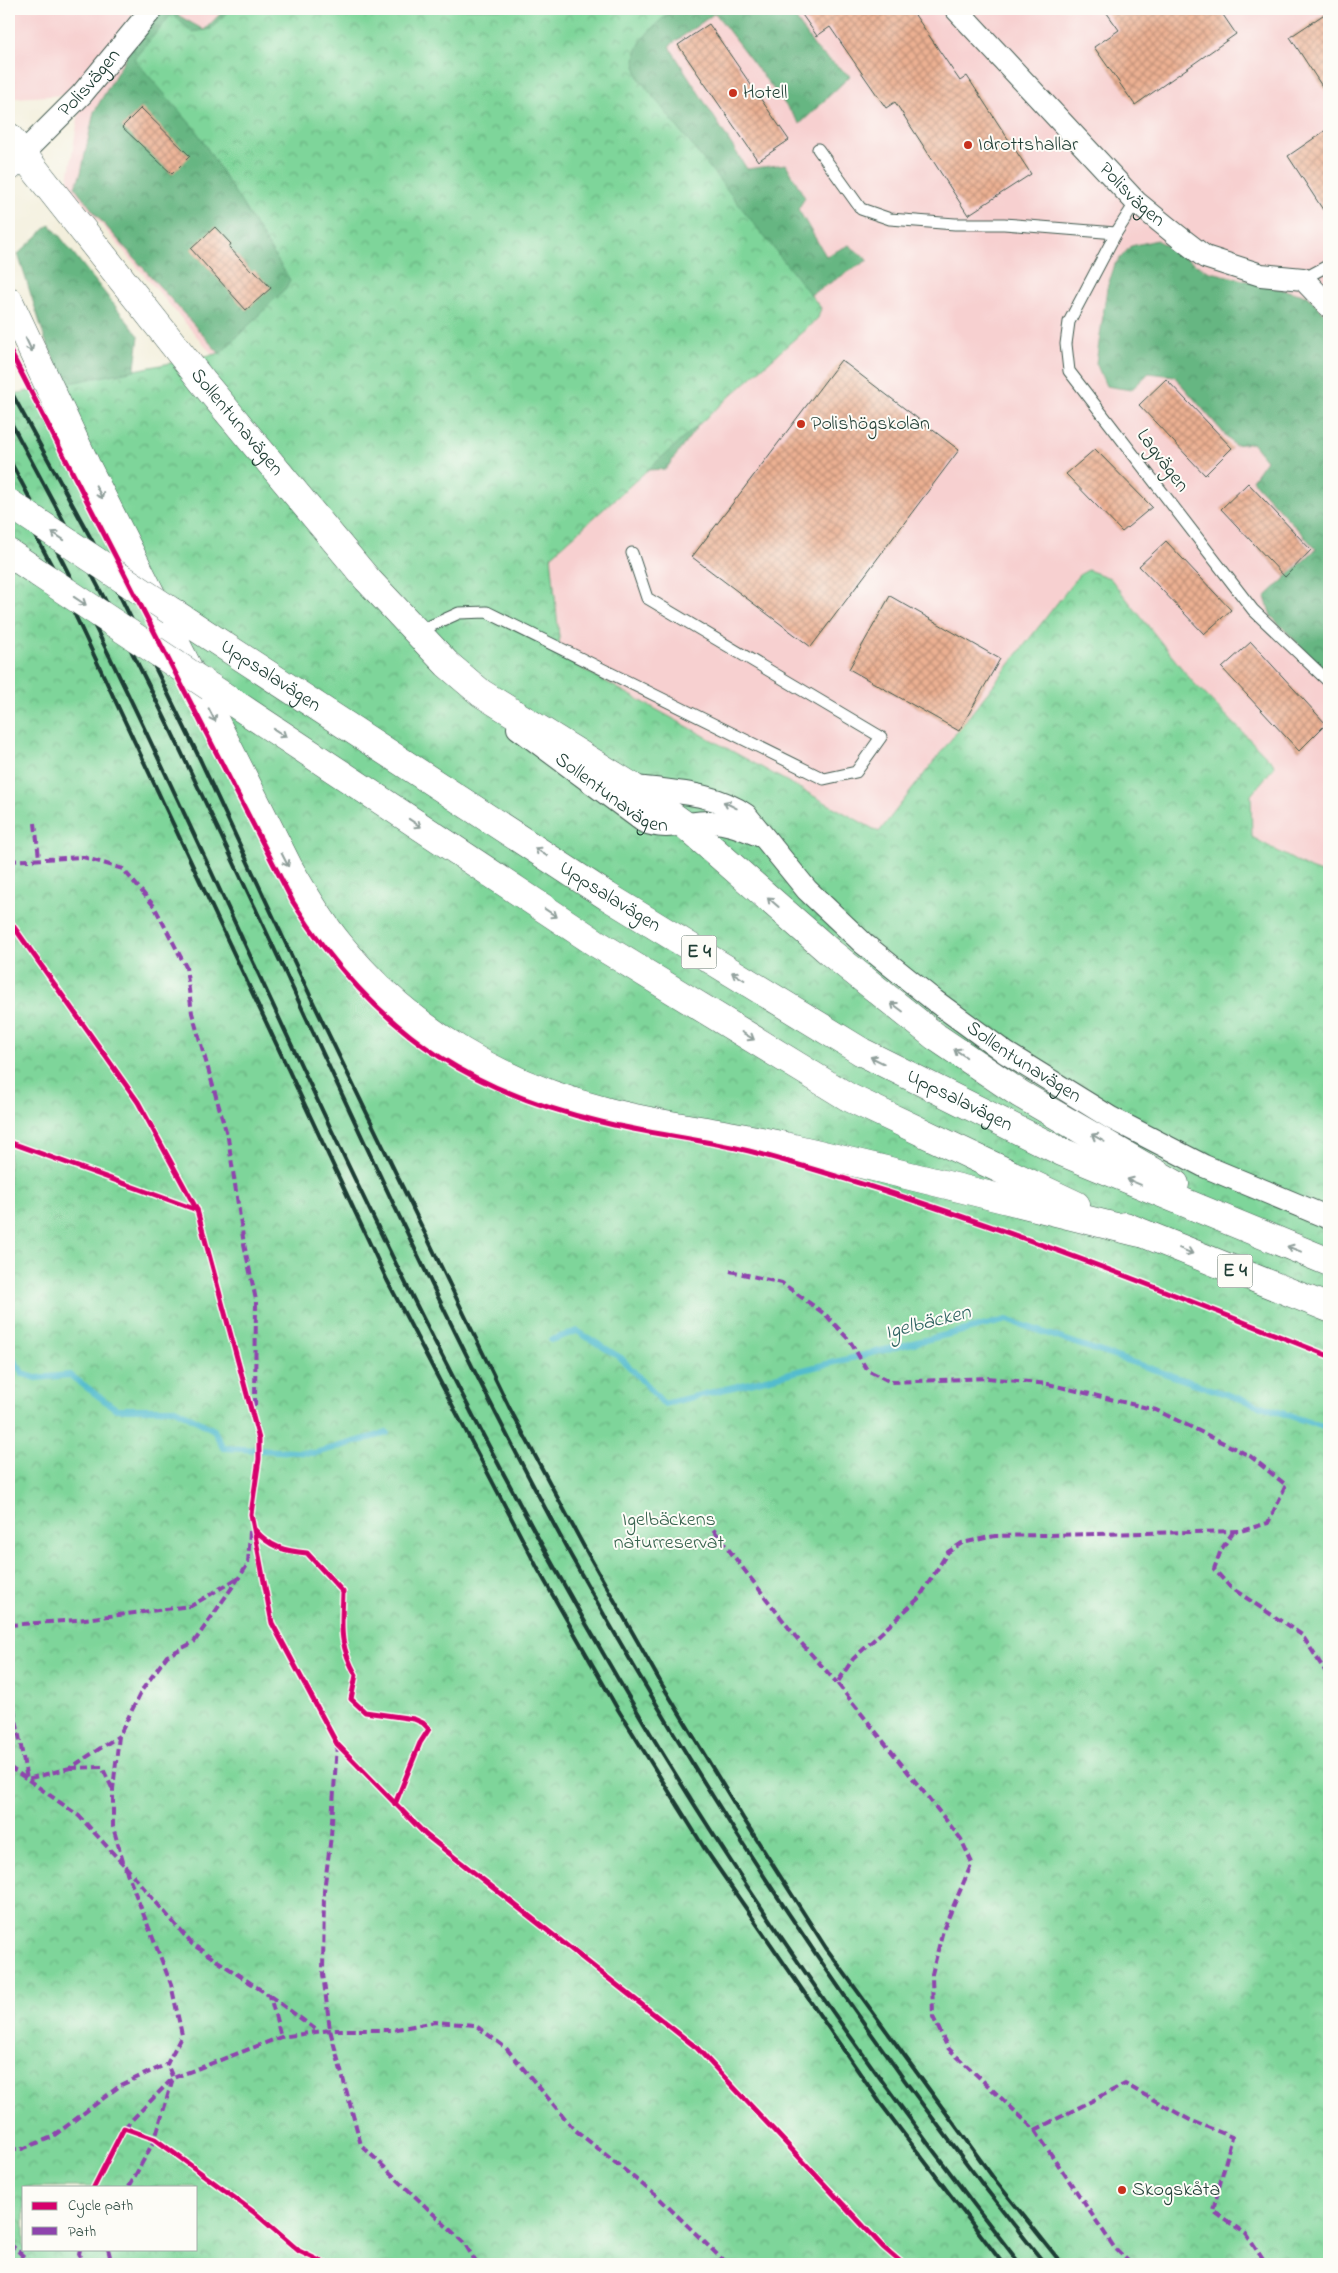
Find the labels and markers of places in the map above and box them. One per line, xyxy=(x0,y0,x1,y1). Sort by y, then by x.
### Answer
place label: Hotell xyxy=(743,79,787,108)
marker: Hotell xyxy=(727,87,739,99)
place label: Idrottshallar xyxy=(978,131,1079,160)
marker: Idrottshallar xyxy=(962,139,974,151)
place label: Polishögskolan xyxy=(811,410,930,440)
marker: Polishögskolan xyxy=(795,418,807,430)
place label: Skogskåta xyxy=(1132,2176,1220,2206)
marker: Skogskåta xyxy=(1116,2184,1128,2196)

